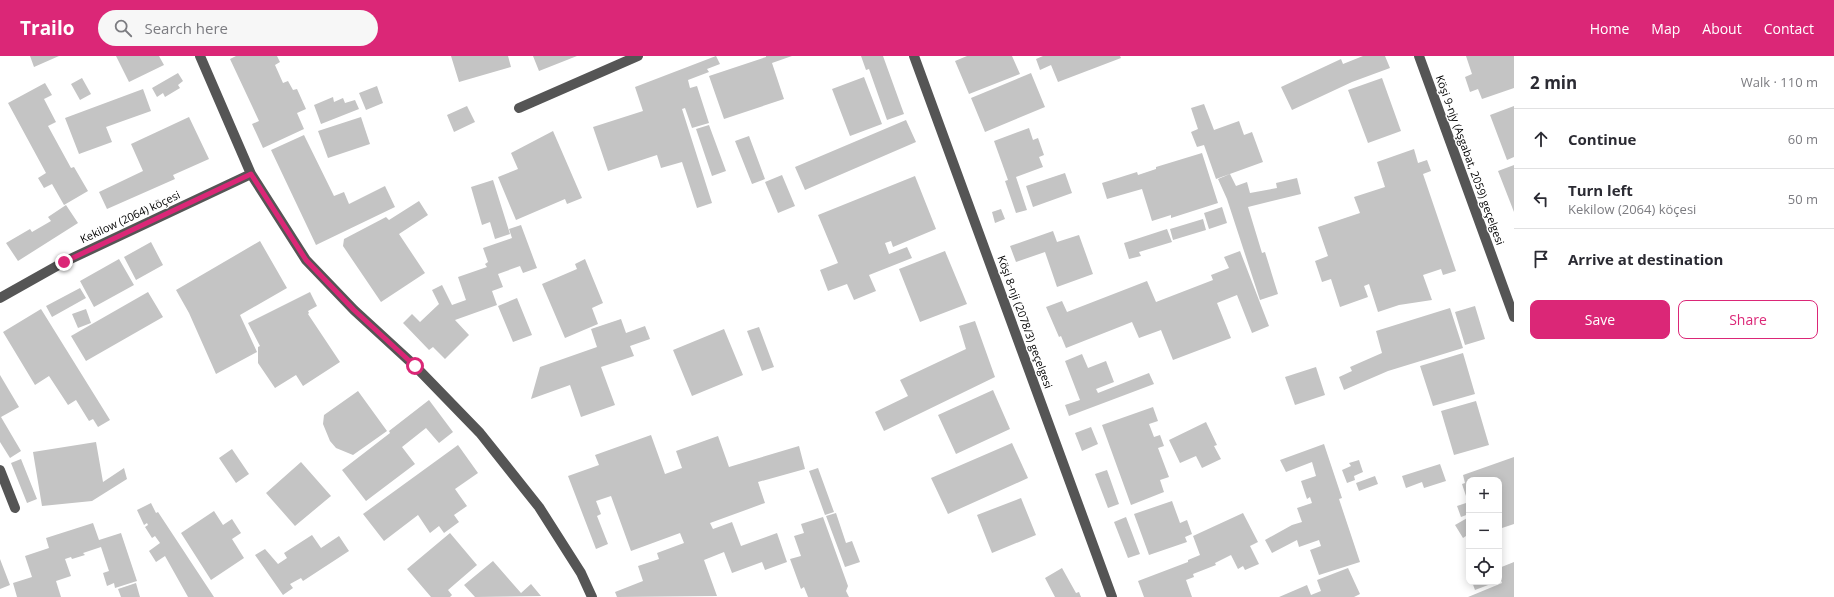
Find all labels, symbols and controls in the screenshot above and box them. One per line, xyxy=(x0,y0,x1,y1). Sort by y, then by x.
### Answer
search box xyxy=(98,10,378,46)
text: Trailo xyxy=(20,15,74,41)
icon: search xyxy=(112,17,134,39)
text: Search here xyxy=(144,18,228,38)
text: Home xyxy=(1590,19,1629,38)
text: Map xyxy=(1651,19,1680,38)
text: About xyxy=(1702,19,1742,38)
text: Contact xyxy=(1764,19,1814,38)
text: 2 min xyxy=(1530,71,1577,94)
street label: Köşi 9-njy (Aşgabat, 2059) geçelgesi xyxy=(1433,73,1508,247)
text: Walk · 110 m xyxy=(1741,73,1818,91)
icon: ahead xyxy=(1530,128,1552,150)
text: Continue xyxy=(1568,129,1636,149)
text: 60 m xyxy=(1788,130,1818,148)
text: Turn left xyxy=(1568,180,1633,200)
street label: Kekilow (2064) köçesi xyxy=(77,187,182,246)
icon: left xyxy=(1530,188,1552,210)
text: 50 m xyxy=(1788,190,1818,208)
text: Kekilow (2064) köçesi xyxy=(1568,200,1696,218)
icon: arrive xyxy=(1530,248,1552,270)
text: Arrive at destination xyxy=(1568,249,1723,269)
route end xyxy=(55,253,73,271)
street label: Köşi 8-nji (2078/3) geçelgesi xyxy=(994,253,1057,390)
button: Save xyxy=(1530,300,1670,339)
button: Share xyxy=(1678,300,1818,339)
route start xyxy=(406,357,424,375)
map controls xyxy=(1466,477,1502,585)
button: + xyxy=(1466,477,1502,513)
button: − xyxy=(1466,513,1502,549)
button: locate xyxy=(1466,549,1502,585)

